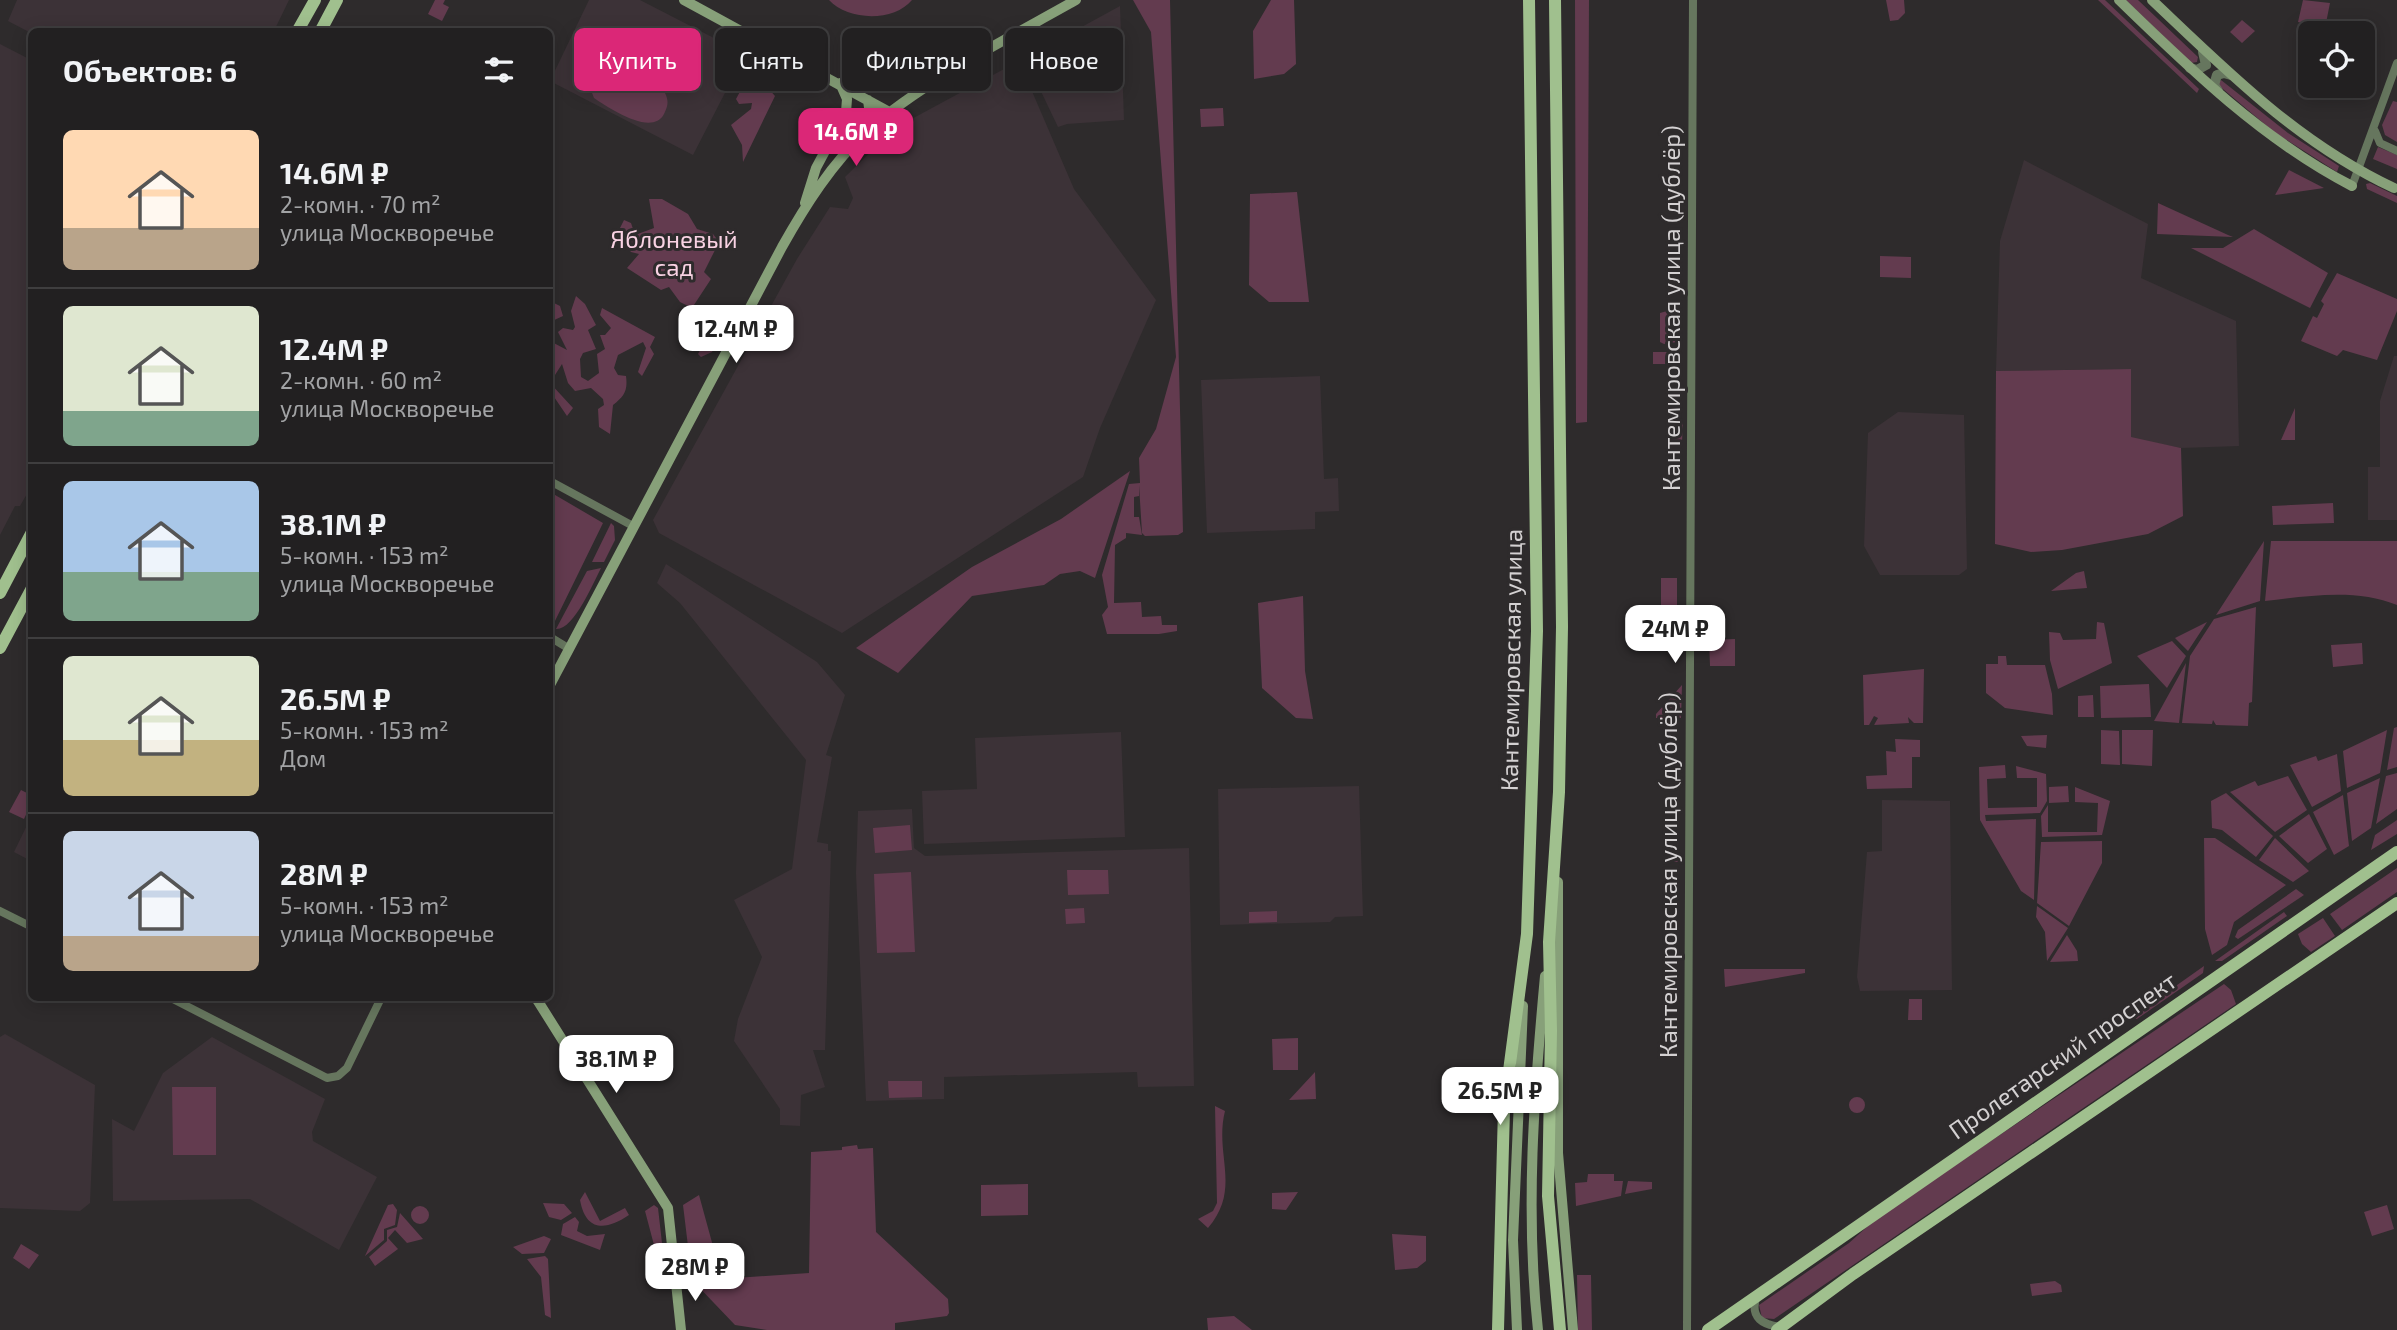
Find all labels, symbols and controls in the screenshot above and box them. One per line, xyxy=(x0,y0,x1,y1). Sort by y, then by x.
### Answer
map controls xyxy=(2298,21,2375,98)
button: locate xyxy=(2298,21,2375,98)
chip: Купить xyxy=(574,28,701,91)
chip: Снять xyxy=(715,28,828,91)
chip: Фильтры xyxy=(842,28,991,91)
chip: Новое xyxy=(1005,28,1123,91)
icon: filters xyxy=(480,51,518,89)
text: Объектов: 6 xyxy=(63,52,237,88)
pin: 14.6M ₽ xyxy=(791,108,921,168)
text: 14.6M ₽ xyxy=(814,117,898,145)
street label: Кантемировская улица (дублёр) xyxy=(1656,125,1686,491)
text: 14.6M ₽ xyxy=(280,154,389,190)
icon: home xyxy=(119,158,203,242)
text: 2-комн. · 70 m² xyxy=(280,190,441,218)
text: улица Москворечье xyxy=(280,218,495,246)
park label: Яблоневый сад xyxy=(610,224,738,281)
pin: 12.4M ₽ xyxy=(671,306,801,365)
text: 12.4M ₽ xyxy=(694,314,778,342)
text: 12.4M ₽ xyxy=(280,330,388,366)
icon: home xyxy=(119,334,203,418)
text: 2-комн. · 60 m² xyxy=(280,366,442,394)
text: улица Москворечье xyxy=(280,394,495,422)
text: 38.1M ₽ xyxy=(280,505,386,541)
icon: home xyxy=(119,509,203,593)
street label: Кантемировская улица xyxy=(1494,528,1528,791)
text: 5-комн. · 153 m² xyxy=(280,541,449,569)
text: улица Москворечье xyxy=(280,569,495,597)
pin: 24M ₽ xyxy=(1626,606,1724,665)
text: 24M ₽ xyxy=(1641,614,1709,642)
text: 26.5M ₽ xyxy=(280,680,391,716)
icon: home xyxy=(119,684,203,768)
street label: Кантемировская улица (дублёр) xyxy=(1653,692,1683,1058)
text: 5-комн. · 153 m² xyxy=(280,716,449,744)
text: Дом xyxy=(280,744,326,772)
text: 28M ₽ xyxy=(280,855,368,891)
icon: home xyxy=(119,859,203,943)
text: 5-комн. · 153 m² xyxy=(280,891,449,919)
text: улица Москворечье xyxy=(280,919,495,947)
street label: Пролетарский проспект xyxy=(1943,965,2182,1144)
pin: 38.1M ₽ xyxy=(551,1036,681,1095)
text: 38.1M ₽ xyxy=(575,1044,657,1072)
pin: 26.5M ₽ xyxy=(1435,1068,1565,1127)
text: 26.5M ₽ xyxy=(1458,1076,1542,1104)
pin: 28M ₽ xyxy=(646,1244,744,1303)
text: 28M ₽ xyxy=(661,1252,729,1280)

